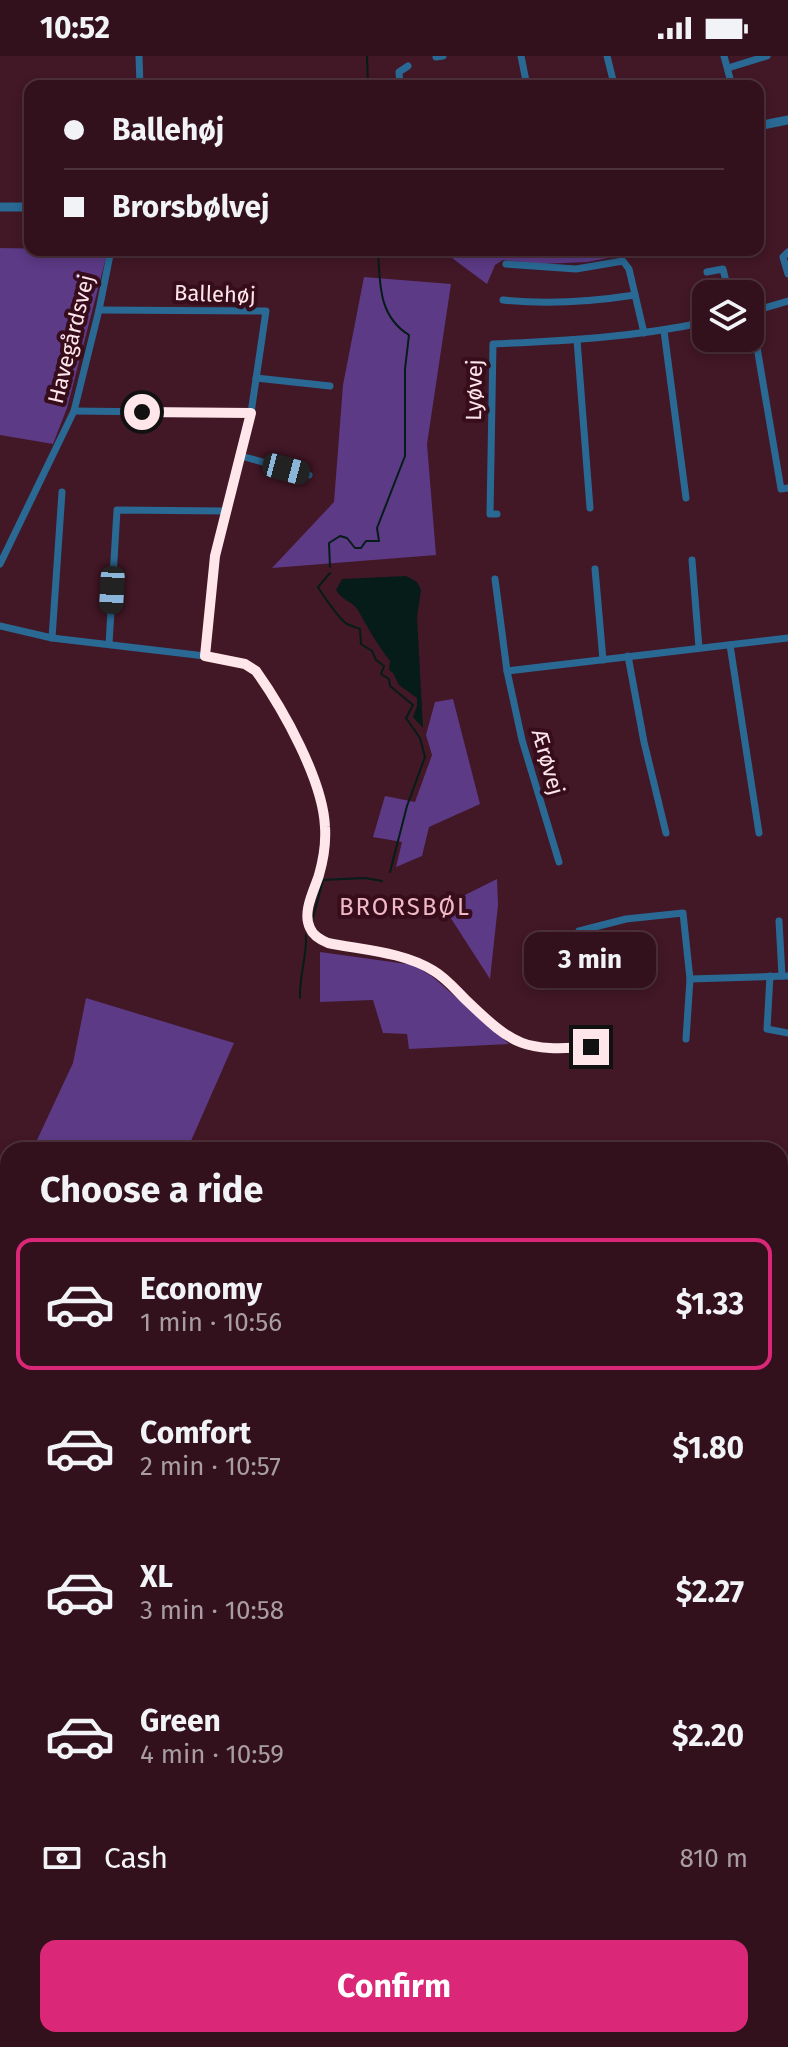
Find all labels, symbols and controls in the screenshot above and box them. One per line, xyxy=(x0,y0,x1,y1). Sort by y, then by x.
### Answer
text: 10:52 xyxy=(40,10,110,46)
text: Ballehøj xyxy=(112,112,224,148)
text: Brorsbølvej xyxy=(112,189,270,225)
street label: Havegårdsvej xyxy=(42,272,100,406)
street label: Ballehøj xyxy=(174,279,256,309)
map controls xyxy=(692,280,764,352)
button: layers xyxy=(692,280,764,352)
street label: Lyøvej xyxy=(460,359,488,421)
route start xyxy=(124,394,160,430)
car xyxy=(260,451,312,487)
car xyxy=(99,565,125,615)
street label: Ærøvej xyxy=(525,725,570,798)
district label: BRORSBØL xyxy=(339,893,471,921)
callout: 3 min xyxy=(525,931,657,987)
text: 3 min xyxy=(558,944,622,975)
route end xyxy=(573,1029,609,1065)
text: Choose a ride xyxy=(40,1168,263,1212)
icon: car xyxy=(44,1268,116,1340)
text: Economy xyxy=(140,1271,262,1307)
text: $1.33 xyxy=(676,1286,744,1322)
text: 1 min · 10:56 xyxy=(140,1307,282,1338)
icon: car xyxy=(44,1412,116,1484)
text: Comfort xyxy=(140,1415,251,1451)
text: $1.80 xyxy=(673,1430,744,1466)
text: 2 min · 10:57 xyxy=(140,1451,281,1482)
icon: car xyxy=(44,1556,116,1628)
text: XL xyxy=(140,1559,173,1595)
text: $2.27 xyxy=(676,1574,744,1610)
text: 3 min · 10:58 xyxy=(140,1595,284,1626)
icon: car xyxy=(44,1700,116,1772)
text: Green xyxy=(140,1703,221,1739)
text: $2.20 xyxy=(672,1718,744,1754)
text: 4 min · 10:59 xyxy=(140,1739,284,1770)
icon: cash xyxy=(40,1836,84,1880)
text: Cash xyxy=(104,1840,168,1876)
text: 810 m xyxy=(680,1843,748,1874)
button: Confirm xyxy=(40,1940,748,2032)

